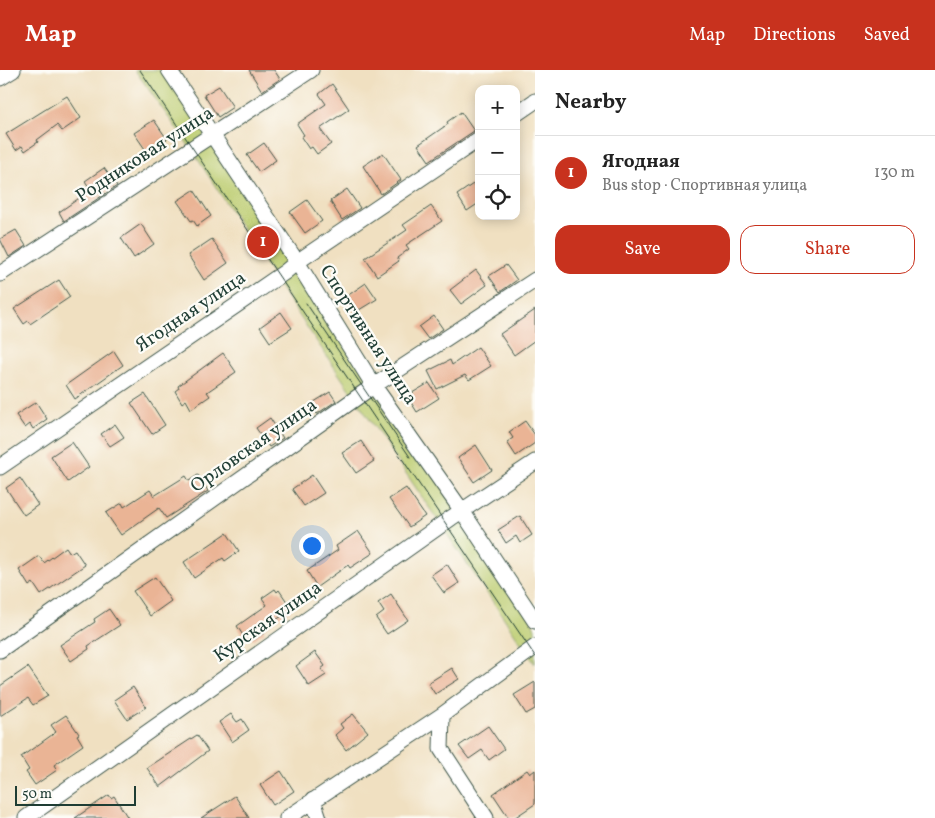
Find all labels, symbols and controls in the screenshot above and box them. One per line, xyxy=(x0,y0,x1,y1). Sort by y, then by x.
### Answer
text: Map xyxy=(25,18,76,52)
text: Map xyxy=(689,23,725,48)
text: Directions xyxy=(753,23,836,48)
text: Saved xyxy=(864,23,910,48)
map controls xyxy=(475,85,520,220)
button: + xyxy=(475,85,520,130)
text: Nearby xyxy=(555,88,626,117)
street label: Родниковая улица xyxy=(71,101,219,209)
button: − xyxy=(475,130,520,175)
text: Ягодная xyxy=(602,149,680,175)
text: 1 xyxy=(568,162,574,184)
text: 130 m xyxy=(874,162,915,184)
button: locate xyxy=(475,175,520,220)
text: Bus stop · Спортивная улица xyxy=(602,175,807,197)
pin: 1 xyxy=(247,223,279,261)
button: Save xyxy=(555,225,730,274)
button: Share xyxy=(740,225,915,274)
street label: Спортивная улица xyxy=(313,260,423,410)
street label: Ягодная улица xyxy=(131,265,251,359)
street label: Орловская улица xyxy=(186,393,322,499)
your location xyxy=(299,533,325,559)
street label: Курская улица xyxy=(209,575,327,669)
scale bar xyxy=(15,783,136,806)
text: 50 m xyxy=(22,785,52,804)

